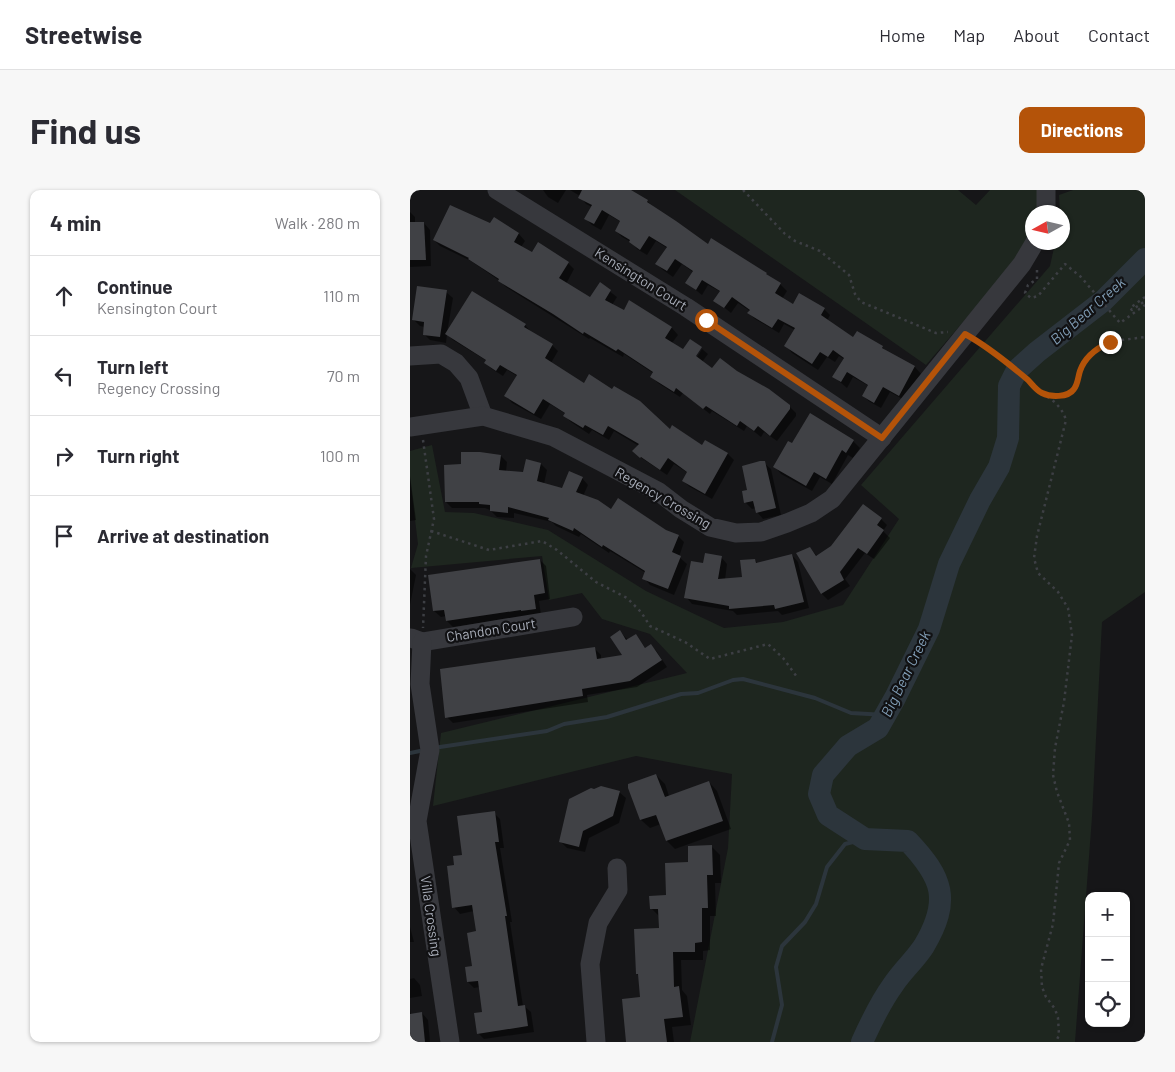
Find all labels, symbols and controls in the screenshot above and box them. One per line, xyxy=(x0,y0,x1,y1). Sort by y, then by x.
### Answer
text: Streetwise xyxy=(25,20,142,49)
text: Home xyxy=(879,24,925,46)
text: Map xyxy=(953,24,985,46)
text: About xyxy=(1013,24,1060,46)
text: Contact xyxy=(1088,24,1150,46)
button: Directions xyxy=(1019,107,1145,153)
text: Find us xyxy=(30,109,141,151)
north arrow xyxy=(1025,205,1070,250)
text: 4 min xyxy=(50,210,101,235)
text: Walk · 280 m xyxy=(275,213,360,232)
street label: Kensington Court xyxy=(592,243,691,314)
water label: Big Bear Creek xyxy=(1046,272,1129,348)
text: Continue xyxy=(97,275,173,298)
icon: ahead xyxy=(50,282,78,310)
text: 110 m xyxy=(323,286,360,305)
text: Kensington Court xyxy=(97,298,218,317)
route start xyxy=(695,309,718,332)
route end xyxy=(1099,331,1122,354)
text: Turn left xyxy=(97,355,168,378)
icon: left xyxy=(50,362,78,390)
text: 70 m xyxy=(327,366,360,385)
text: Regency Crossing xyxy=(97,378,220,397)
icon: right xyxy=(50,442,78,470)
text: Turn right xyxy=(97,444,179,467)
text: 100 m xyxy=(320,446,360,465)
street label: Regency Crossing xyxy=(612,463,714,532)
icon: arrive xyxy=(50,522,78,550)
text: Arrive at destination xyxy=(97,524,269,547)
street label: Chandon Court xyxy=(445,614,537,645)
water label: Big Bear Creek xyxy=(877,627,934,719)
street label: Villa Crossing xyxy=(417,875,446,957)
map controls xyxy=(1085,892,1130,1027)
button: + xyxy=(1085,892,1130,937)
button: − xyxy=(1085,937,1130,982)
button: locate xyxy=(1085,982,1130,1027)

